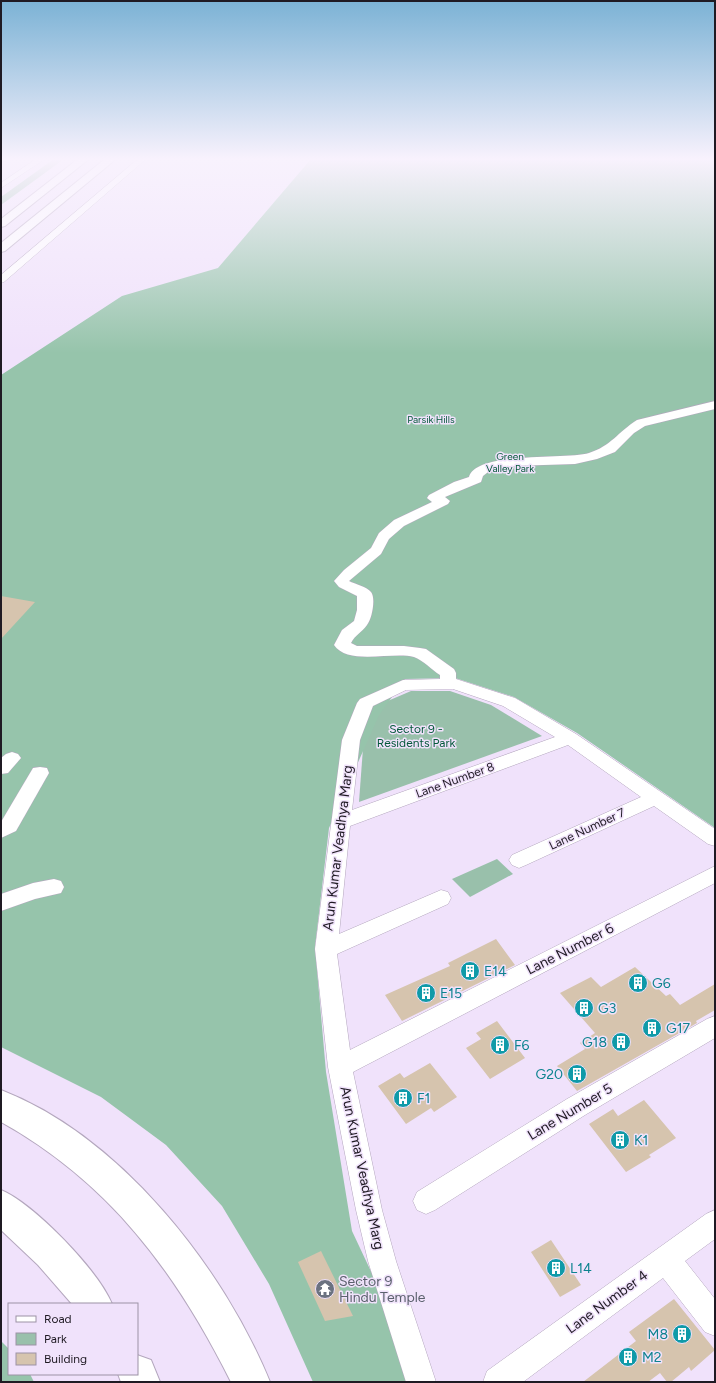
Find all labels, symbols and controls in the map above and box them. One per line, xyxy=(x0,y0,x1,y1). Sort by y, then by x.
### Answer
park label: Parsik Hills xyxy=(407,413,455,426)
park label: Green Valley Park xyxy=(486,450,534,475)
park label: Sector 9 - Residents Park xyxy=(377,722,455,750)
street label: Lane Number 8 xyxy=(414,759,496,801)
street label: Arun Kumar Veadhya Marg xyxy=(319,764,357,932)
street label: Lane Number 7 xyxy=(547,805,628,853)
street label: Lane Number 6 xyxy=(523,920,617,978)
building icon: E14 xyxy=(459,960,481,982)
place label: E14 xyxy=(484,963,507,980)
building icon: G6 xyxy=(627,972,649,994)
place label: G6 xyxy=(652,975,671,992)
building icon: E15 xyxy=(415,982,437,1004)
place label: E15 xyxy=(440,985,462,1002)
building icon: G3 xyxy=(573,997,595,1019)
place label: G3 xyxy=(598,1000,616,1017)
building icon: G17 xyxy=(641,1017,663,1039)
place label: G17 xyxy=(666,1020,690,1037)
building icon: G18 xyxy=(610,1031,632,1053)
building icon: F6 xyxy=(489,1034,511,1056)
place label: G18 xyxy=(582,1034,607,1051)
place label: F6 xyxy=(514,1037,530,1054)
building icon: G20 xyxy=(566,1063,588,1085)
place label: G20 xyxy=(536,1066,563,1083)
street label: Lane Number 5 xyxy=(524,1080,616,1144)
street label: Arun Kumar Veadhya Marg xyxy=(336,1085,388,1251)
building icon: F1 xyxy=(392,1087,414,1109)
place label: F1 xyxy=(417,1090,430,1107)
building icon: K1 xyxy=(609,1129,631,1151)
place label: K1 xyxy=(634,1132,648,1149)
building icon: L14 xyxy=(545,1257,567,1279)
place label: L14 xyxy=(570,1260,592,1277)
street label: Lane Number 4 xyxy=(563,1267,651,1337)
place label: Sector 9 Hindu Temple xyxy=(339,1273,426,1306)
temple icon: Sector 9 Hindu Temple xyxy=(314,1278,336,1300)
legend xyxy=(8,1303,138,1375)
text: Road xyxy=(44,1312,72,1326)
building icon: M8 xyxy=(671,1323,693,1345)
place label: M8 xyxy=(648,1326,668,1343)
text: Park xyxy=(44,1332,67,1346)
building icon: M2 xyxy=(617,1346,639,1368)
place label: M2 xyxy=(642,1349,662,1366)
text: Building xyxy=(44,1352,87,1366)

